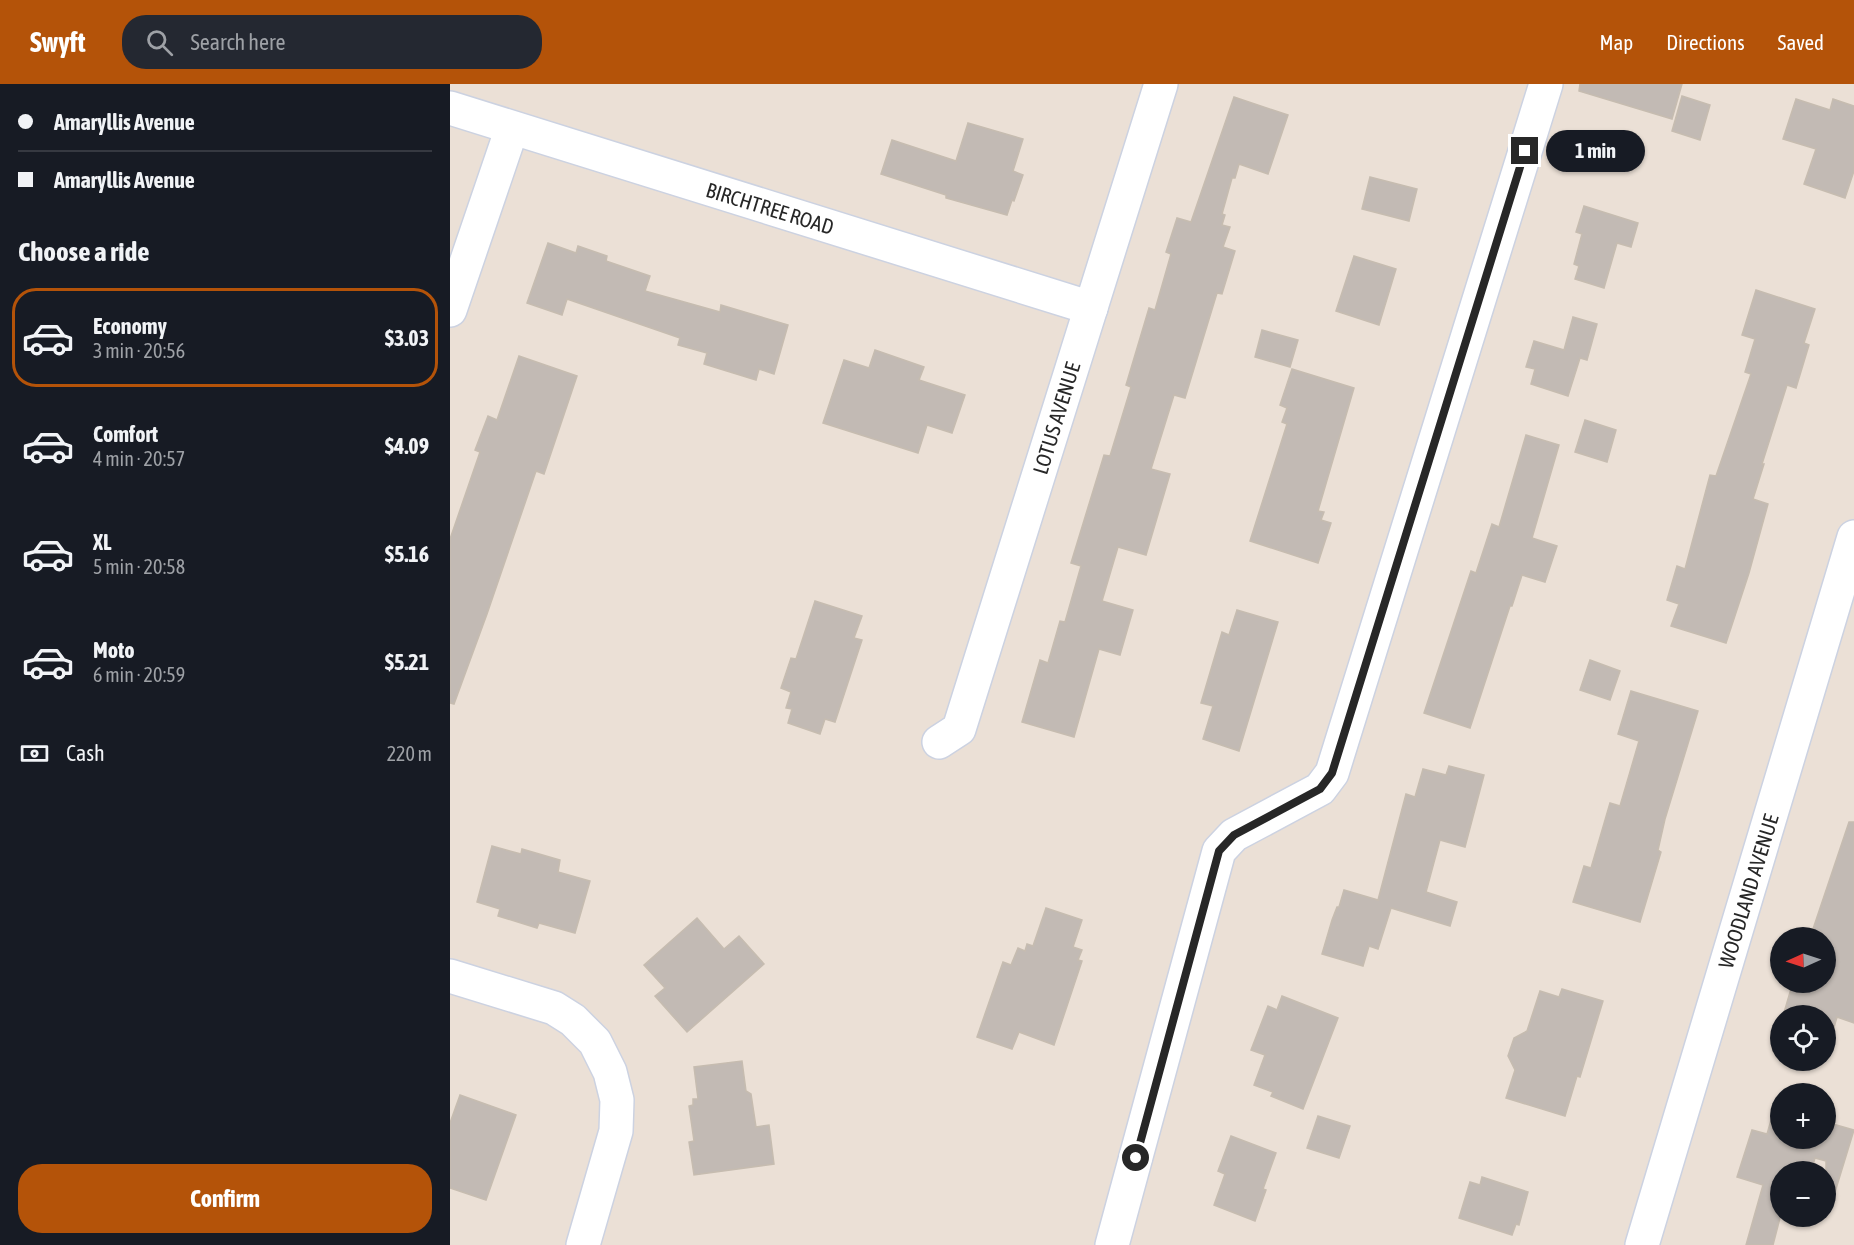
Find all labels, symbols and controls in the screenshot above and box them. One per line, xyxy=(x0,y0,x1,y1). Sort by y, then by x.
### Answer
search box xyxy=(122,15,542,69)
text: Swyft xyxy=(30,26,86,58)
icon: search xyxy=(143,26,176,59)
text: Search here xyxy=(191,29,285,55)
text: Map xyxy=(1599,30,1633,54)
text: Directions xyxy=(1666,30,1745,54)
text: Saved xyxy=(1778,30,1824,54)
text: Amaryllis Avenue xyxy=(54,109,195,135)
callout: 1 min xyxy=(1546,130,1645,172)
route end xyxy=(1511,137,1538,164)
text: 1 min xyxy=(1575,139,1616,162)
text: Amaryllis Avenue xyxy=(54,167,195,193)
street label: BIRCHTREE ROAD xyxy=(703,177,837,239)
text: Choose a ride xyxy=(18,236,150,267)
icon: car xyxy=(21,311,75,365)
text: Economy xyxy=(93,313,167,339)
text: $3.03 xyxy=(385,325,429,351)
text: 3 min · 20:56 xyxy=(93,339,185,362)
street label: LOTUS AVENUE xyxy=(1028,359,1084,477)
icon: car xyxy=(21,419,75,473)
text: Comfort xyxy=(93,421,158,447)
text: $4.09 xyxy=(385,433,429,459)
text: 4 min · 20:57 xyxy=(93,447,185,470)
icon: car xyxy=(21,527,75,581)
text: XL xyxy=(93,529,111,555)
text: $5.16 xyxy=(385,541,429,567)
text: 5 min · 20:58 xyxy=(93,555,185,578)
icon: car xyxy=(21,635,75,689)
text: Moto xyxy=(93,637,135,663)
text: $5.21 xyxy=(385,649,429,675)
text: 6 min · 20:59 xyxy=(93,663,185,686)
icon: cash xyxy=(18,737,51,770)
text: Cash xyxy=(66,740,105,766)
text: 220 m xyxy=(387,742,432,765)
street label: WOODLAND AVENUE xyxy=(1713,811,1783,971)
north arrow xyxy=(1770,927,1836,993)
map controls xyxy=(1770,927,1836,1227)
button: locate xyxy=(1770,1005,1836,1071)
button: + xyxy=(1770,1083,1836,1149)
route start xyxy=(1122,1144,1149,1171)
button: − xyxy=(1770,1161,1836,1227)
button: Confirm xyxy=(18,1164,432,1233)

